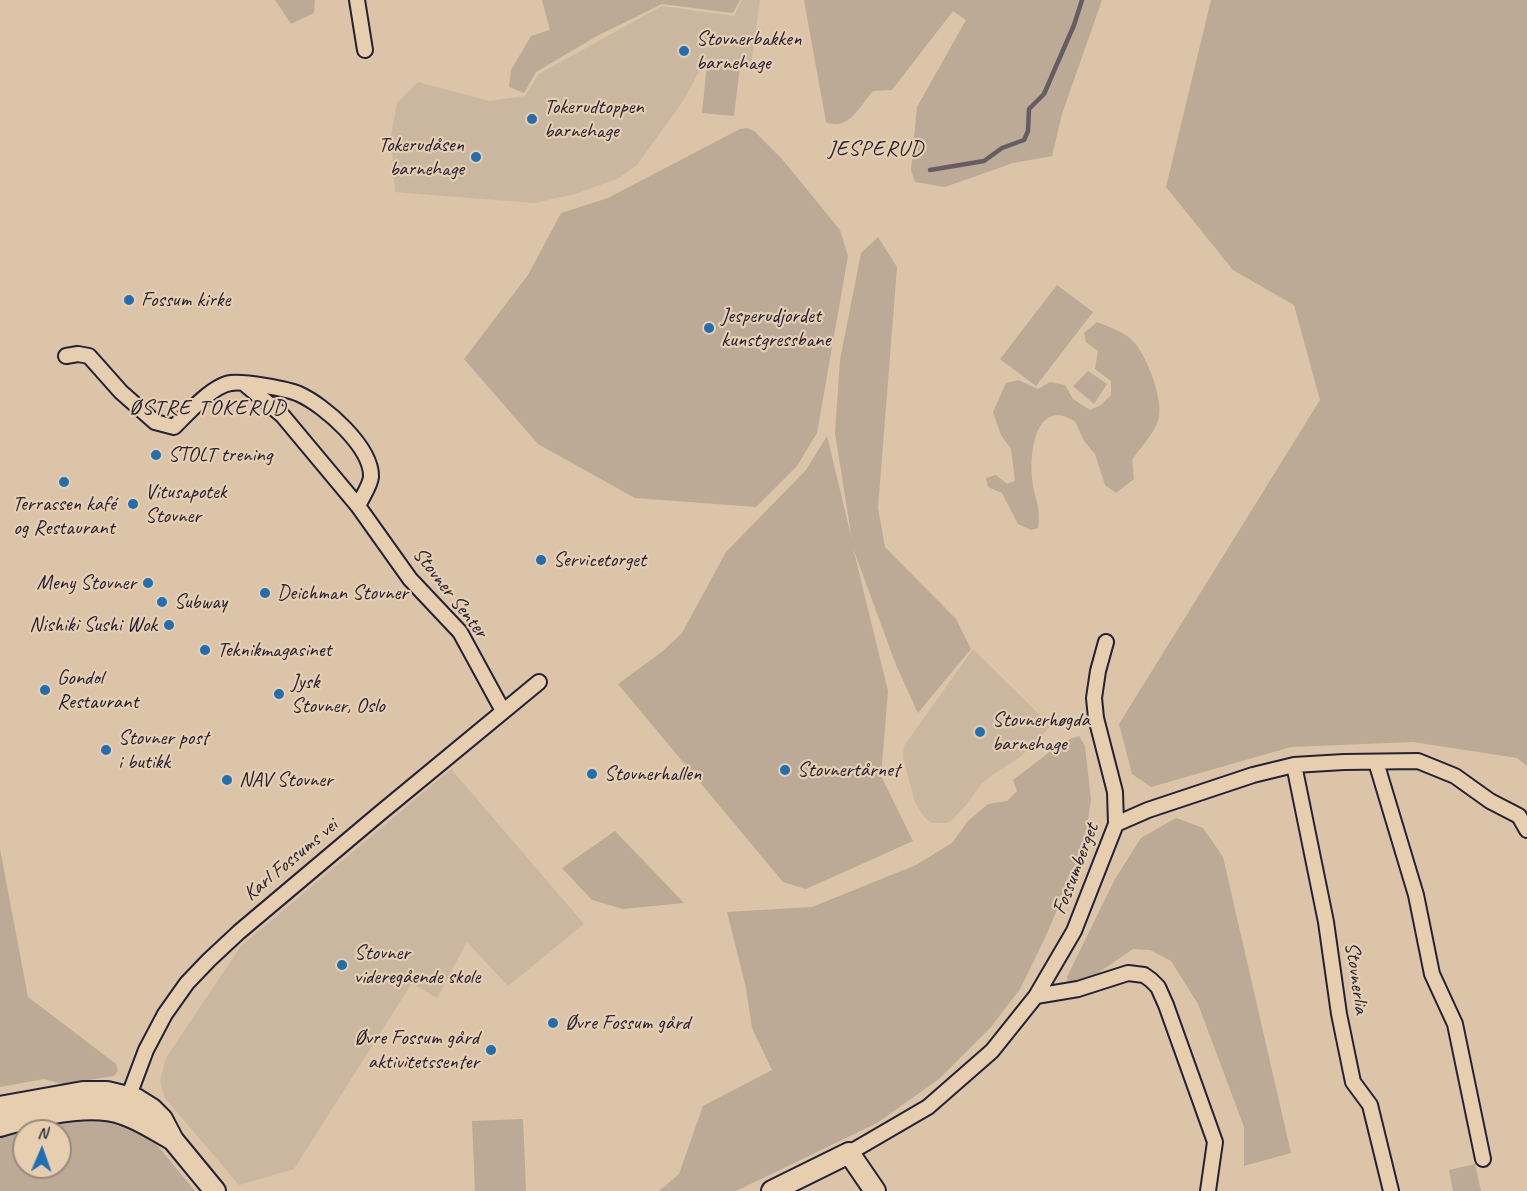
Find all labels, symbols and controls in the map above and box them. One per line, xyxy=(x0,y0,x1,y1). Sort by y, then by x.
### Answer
place label: Stovnerbakken barnehage xyxy=(696,26,801,76)
marker: Stovnerbakken barnehage xyxy=(677,44,691,58)
place label: Tokerudtoppen barnehage xyxy=(544,94,644,144)
marker: Tokerudtoppen barnehage xyxy=(525,112,539,126)
place label: Tokerudåsen barnehage xyxy=(378,132,464,182)
district label: JESPERUD xyxy=(827,136,925,162)
marker: Tokerudåsen barnehage xyxy=(469,150,483,164)
place label: Fossum kirke xyxy=(141,287,230,313)
marker: Fossum kirke xyxy=(122,293,136,307)
place label: Jesperudjordet kunstgressbane xyxy=(721,303,830,353)
marker: Jesperudjordet kunstgressbane xyxy=(702,321,716,335)
district label: ØSTRE TOKERUD xyxy=(130,395,286,421)
place label: STOLT trening xyxy=(168,442,272,468)
marker: STOLT trening xyxy=(149,448,163,462)
marker: Terrassen kafé og Restaurant xyxy=(57,475,71,489)
place label: Vitusapotek Stovner xyxy=(145,479,227,529)
place label: Terrassen kafé og Restaurant xyxy=(12,491,116,541)
marker: Vitusapotek Stovner xyxy=(126,497,140,511)
street label: Stovner Senter xyxy=(407,543,493,643)
place label: Servicetorget xyxy=(553,547,646,573)
marker: Servicetorget xyxy=(534,553,548,567)
place label: Meny Stovner xyxy=(37,570,136,596)
marker: Meny Stovner xyxy=(141,576,155,590)
place label: Deichman Stovner xyxy=(277,580,408,606)
marker: Deichman Stovner xyxy=(258,586,272,600)
place label: Subway xyxy=(174,589,227,615)
marker: Subway xyxy=(155,595,169,609)
place label: Nishiki Sushi Wok xyxy=(29,612,157,638)
marker: Nishiki Sushi Wok xyxy=(162,618,176,632)
place label: Teknikmagasinet xyxy=(217,637,332,663)
marker: Teknikmagasinet xyxy=(198,643,212,657)
place label: Gondol Restaurant xyxy=(57,665,138,715)
place label: Jysk Stovner, Oslo xyxy=(291,669,385,719)
marker: Gondol Restaurant xyxy=(38,683,52,697)
marker: Jysk Stovner, Oslo xyxy=(272,687,286,701)
place label: Stovnerhøgda barnehage xyxy=(992,707,1090,757)
place label: Stovner post i butikk xyxy=(118,725,208,775)
marker: Stovnerhøgda barnehage xyxy=(973,725,987,739)
marker: Stovner post i butikk xyxy=(99,743,113,757)
place label: Stovnertårnet xyxy=(797,757,900,783)
place label: Stovnerhallen xyxy=(604,761,701,787)
marker: Stovnertårnet xyxy=(778,763,792,777)
place label: NAV Stovner xyxy=(239,767,333,793)
marker: Stovnerhallen xyxy=(585,767,599,781)
marker: NAV Stovner xyxy=(220,773,234,787)
street label: Karl Fossums vei xyxy=(239,813,343,907)
street label: Fossumberget xyxy=(1047,820,1105,918)
place label: Stovner videregående skole xyxy=(354,940,480,990)
street label: Stovnerlia xyxy=(1338,940,1374,1016)
marker: Stovner videregående skole xyxy=(335,958,349,972)
place label: Øvre Fossum gård xyxy=(565,1010,690,1036)
marker: Øvre Fossum gård xyxy=(546,1016,560,1030)
place label: Øvre Fossum gård aktivitetssenter xyxy=(354,1025,479,1075)
marker: Øvre Fossum gård aktivitetssenter xyxy=(484,1043,498,1057)
north arrow xyxy=(12,1119,72,1179)
text: N xyxy=(37,1123,48,1143)

